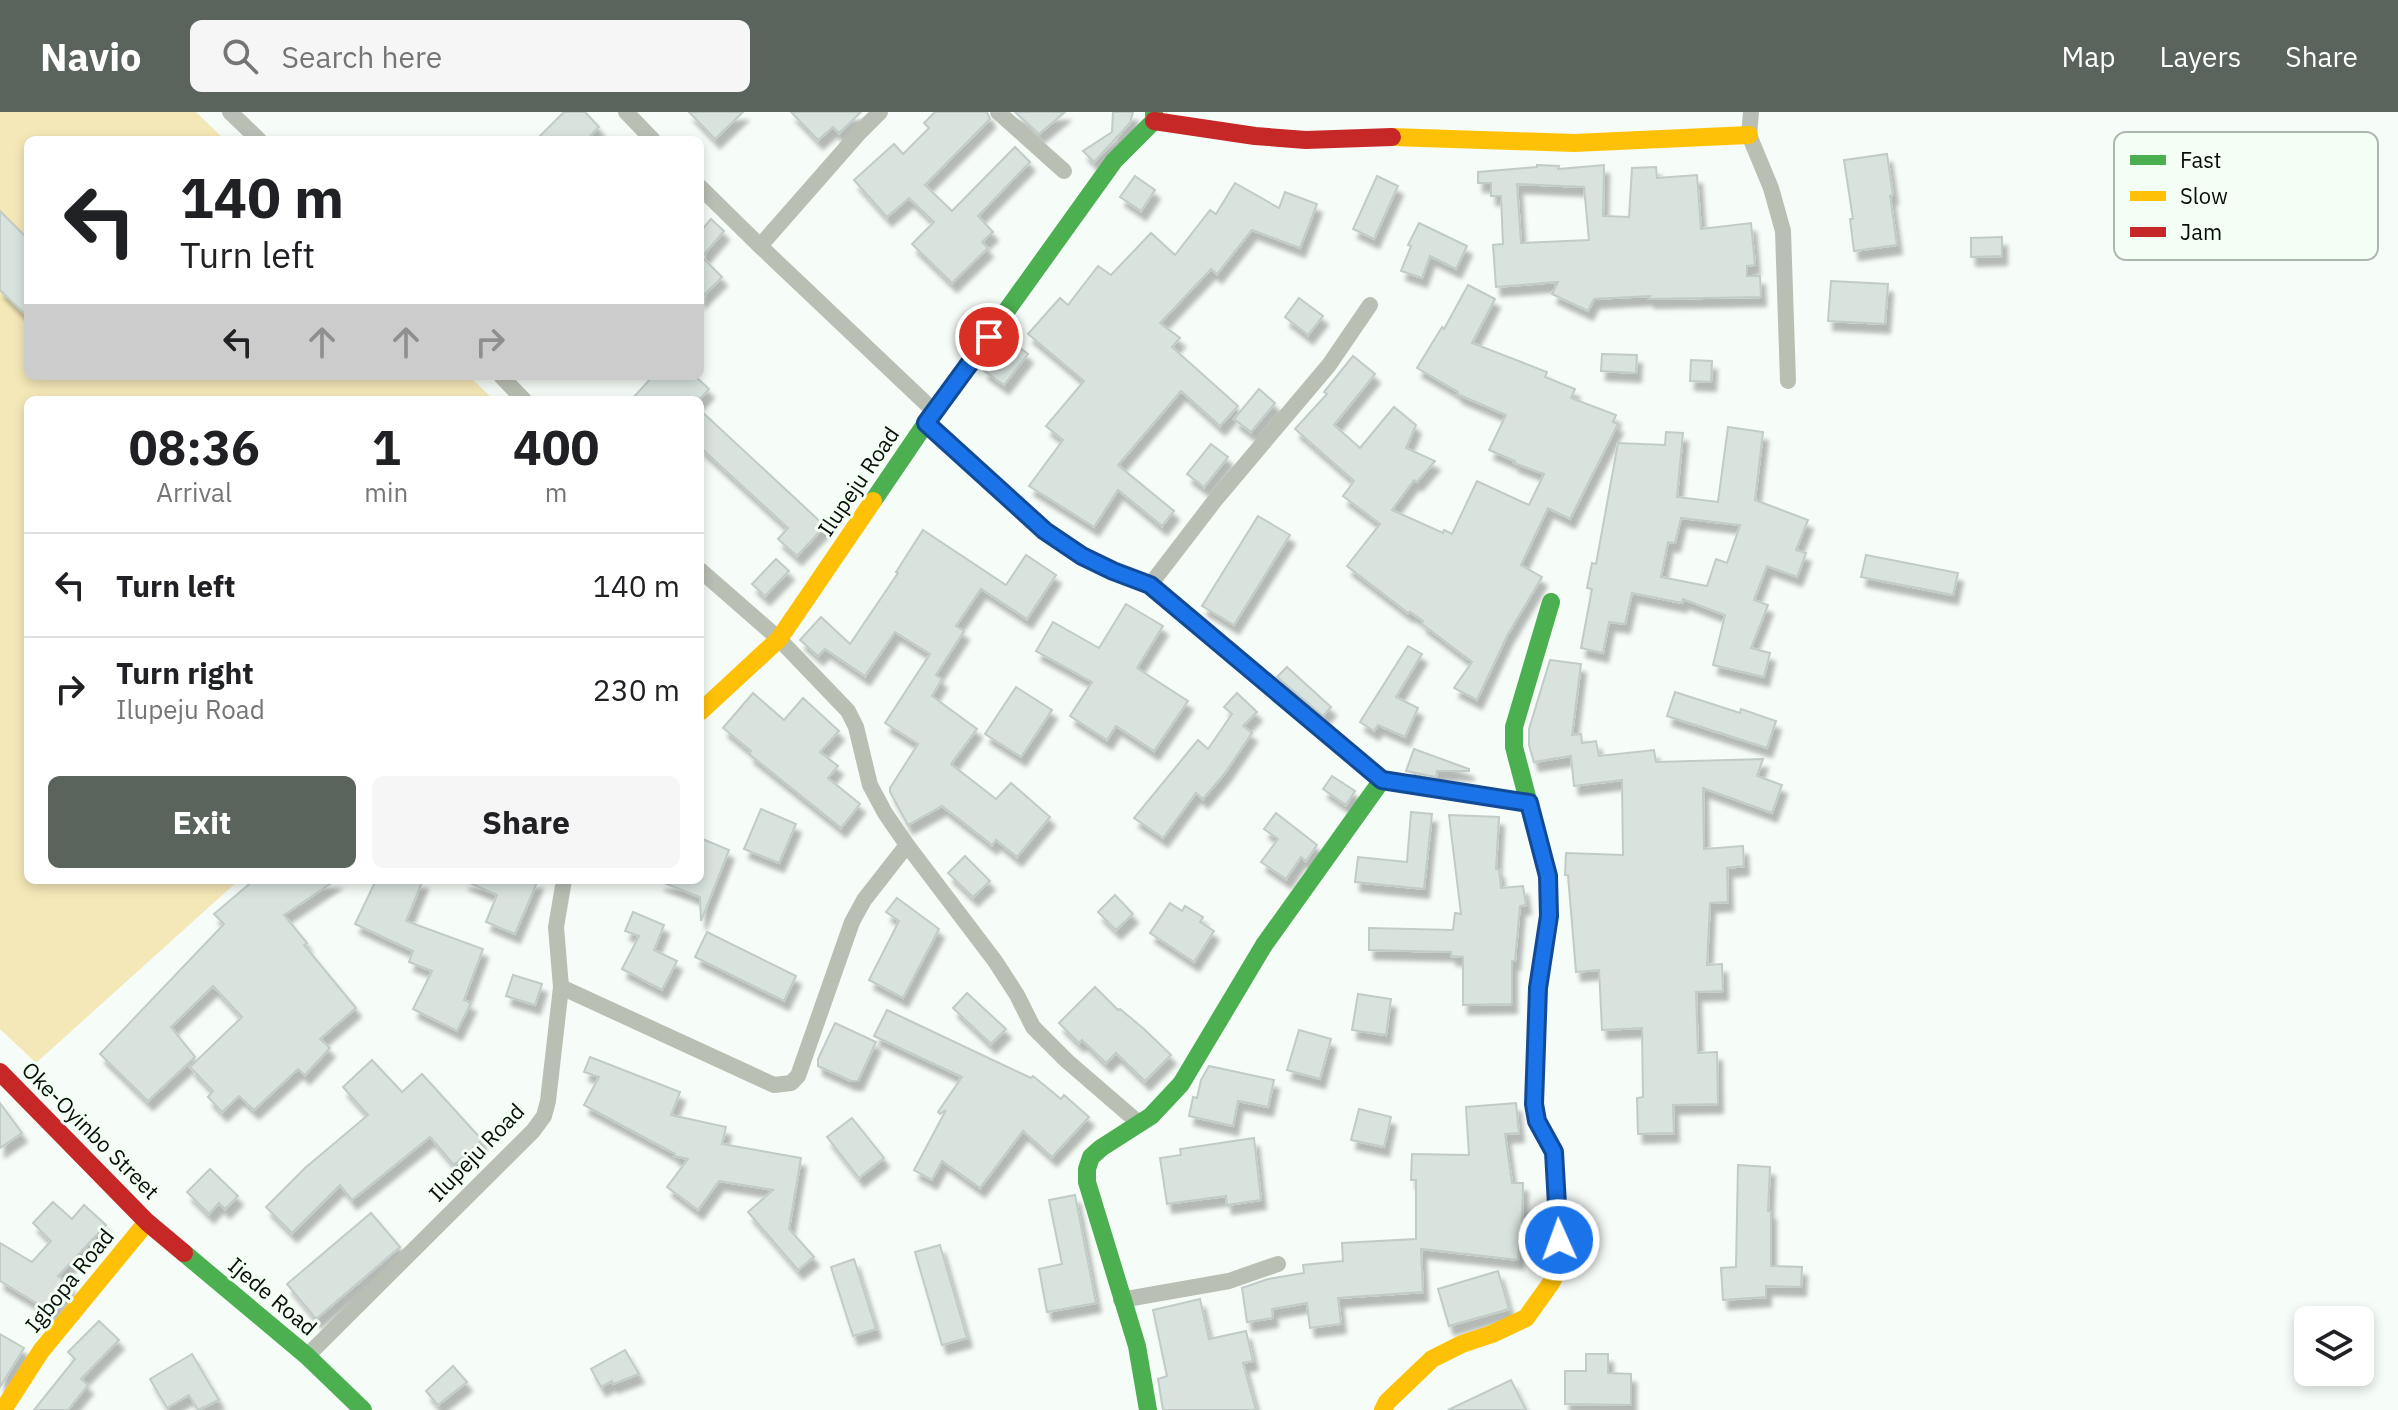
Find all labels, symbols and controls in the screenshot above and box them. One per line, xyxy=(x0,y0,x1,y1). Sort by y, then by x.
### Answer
search box xyxy=(190,20,750,92)
text: Navio xyxy=(40,32,142,81)
icon: search xyxy=(218,34,262,78)
text: Search here xyxy=(282,37,442,76)
text: Map xyxy=(2061,38,2115,75)
text: Layers xyxy=(2159,38,2241,75)
text: Share xyxy=(2285,38,2358,75)
legend xyxy=(2114,132,2378,260)
text: Fast xyxy=(2180,145,2221,174)
text: 140 m xyxy=(180,161,344,233)
icon: left xyxy=(48,168,152,272)
text: Slow xyxy=(2180,181,2228,210)
text: Jam xyxy=(2180,217,2222,246)
text: Turn left xyxy=(180,231,315,278)
pin xyxy=(955,303,1023,371)
icon: arrive xyxy=(967,315,1011,359)
icon: left xyxy=(216,320,260,364)
icon: ahead xyxy=(300,320,344,364)
icon: ahead xyxy=(384,320,428,364)
icon: right xyxy=(468,320,512,364)
text: 08:36 xyxy=(129,416,260,478)
text: 1 xyxy=(372,416,401,478)
text: 400 xyxy=(513,416,599,478)
street label: Ilupeju Road xyxy=(811,421,905,541)
text: Arrival xyxy=(156,475,232,509)
text: min xyxy=(364,475,408,509)
text: m xyxy=(545,475,567,509)
icon: left xyxy=(48,563,92,607)
text: Turn left xyxy=(116,566,235,605)
text: 140 m xyxy=(593,566,680,605)
text: Turn right xyxy=(116,653,254,692)
icon: right xyxy=(48,667,92,711)
text: 230 m xyxy=(593,670,680,709)
text: Ilupeju Road xyxy=(116,692,265,726)
button: Exit xyxy=(48,776,356,868)
button: Share xyxy=(372,776,680,868)
street label: Oke-Oyinbo Street xyxy=(16,1055,166,1205)
street label: Ilupeju Road xyxy=(422,1097,530,1207)
position arrow xyxy=(1517,1198,1601,1282)
street label: Igbopa Road xyxy=(18,1222,120,1338)
street label: Ijede Road xyxy=(223,1251,323,1341)
map controls xyxy=(2294,1306,2374,1386)
button: layers xyxy=(2294,1306,2374,1386)

